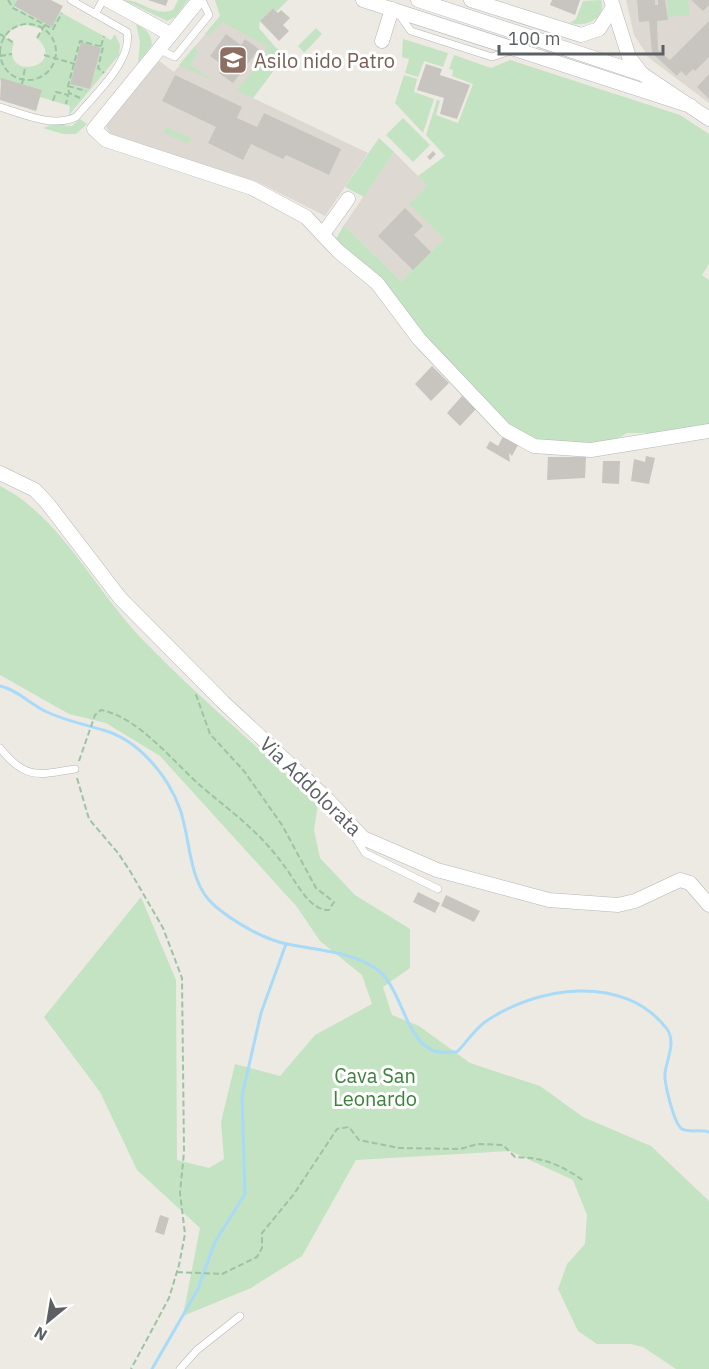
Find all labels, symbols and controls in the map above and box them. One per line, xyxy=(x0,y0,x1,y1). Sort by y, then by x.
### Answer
scale bar xyxy=(499,18,662,56)
text: 100 m xyxy=(508,27,560,50)
school or university icon: Asilo nido Patro xyxy=(217,44,249,76)
place label: Asilo nido Patro xyxy=(254,47,395,74)
street label: Via Addolorata xyxy=(254,730,368,842)
park label: Cava San Leonardo xyxy=(333,1062,417,1112)
north arrow xyxy=(18,1291,78,1351)
text: N xyxy=(30,1322,51,1346)

